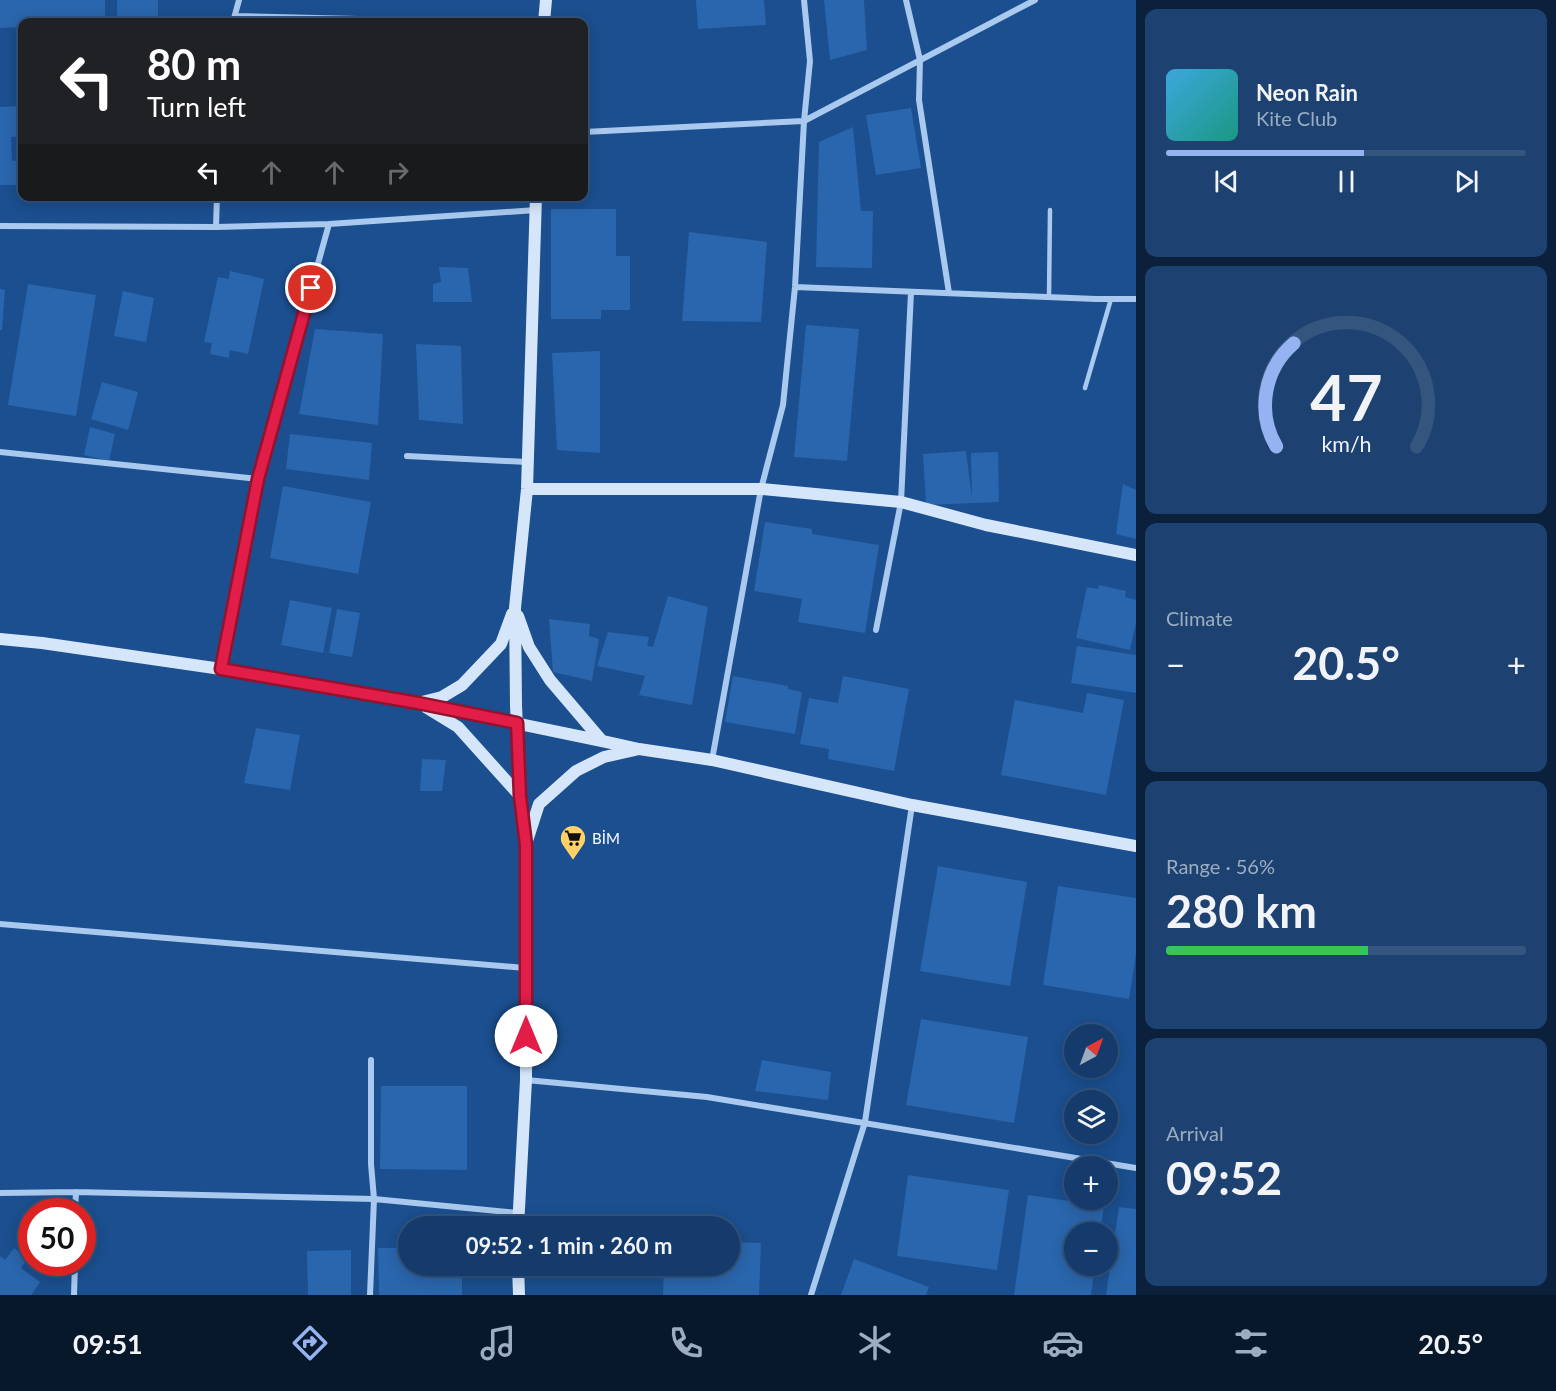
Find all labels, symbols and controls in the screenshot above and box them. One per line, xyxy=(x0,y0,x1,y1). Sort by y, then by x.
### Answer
text: 80 m xyxy=(147,39,241,89)
icon: left xyxy=(48,42,126,120)
text: Neon Rain xyxy=(1256,79,1358,106)
text: Turn left xyxy=(147,90,246,123)
text: Kite Club xyxy=(1256,106,1337,130)
icon: left xyxy=(192,156,225,189)
icon: ahead xyxy=(255,156,288,189)
icon: ahead xyxy=(318,156,351,189)
icon: right xyxy=(381,156,414,189)
icon: previous xyxy=(1210,165,1243,198)
icon: pause xyxy=(1330,165,1363,198)
icon: next xyxy=(1450,165,1483,198)
pin xyxy=(285,262,336,313)
icon: arrive xyxy=(294,271,327,304)
text: 47 xyxy=(1310,359,1382,434)
text: km/h xyxy=(1321,432,1371,458)
text: Climate xyxy=(1166,606,1233,630)
text: 20.5° xyxy=(1292,636,1400,690)
text: − xyxy=(1166,644,1185,684)
text: + xyxy=(1507,644,1526,684)
supermarket icon: BİM xyxy=(558,823,588,861)
place label: BİM xyxy=(592,829,620,847)
text: Range · 56% xyxy=(1166,854,1275,878)
text: 280 km xyxy=(1166,884,1317,938)
position arrow xyxy=(494,1004,558,1068)
north arrow xyxy=(1064,1024,1118,1078)
map controls xyxy=(1064,1024,1118,1276)
button: layers xyxy=(1064,1090,1118,1144)
text: Arrival xyxy=(1166,1121,1224,1145)
text: 09:52 xyxy=(1166,1151,1282,1205)
button: + xyxy=(1064,1156,1118,1210)
speed limit sign: 50 xyxy=(18,1198,96,1276)
button: − xyxy=(1064,1222,1118,1276)
text: 09:52 · 1 min · 260 m xyxy=(466,1232,672,1259)
icon: directions xyxy=(289,1322,331,1364)
icon: music xyxy=(477,1322,519,1364)
icon: phone xyxy=(665,1322,707,1364)
icon: climate xyxy=(854,1322,896,1364)
icon: car xyxy=(1042,1322,1084,1364)
icon: filters xyxy=(1230,1322,1272,1364)
text: 09:51 xyxy=(73,1327,143,1360)
text: 20.5° xyxy=(1418,1327,1483,1360)

